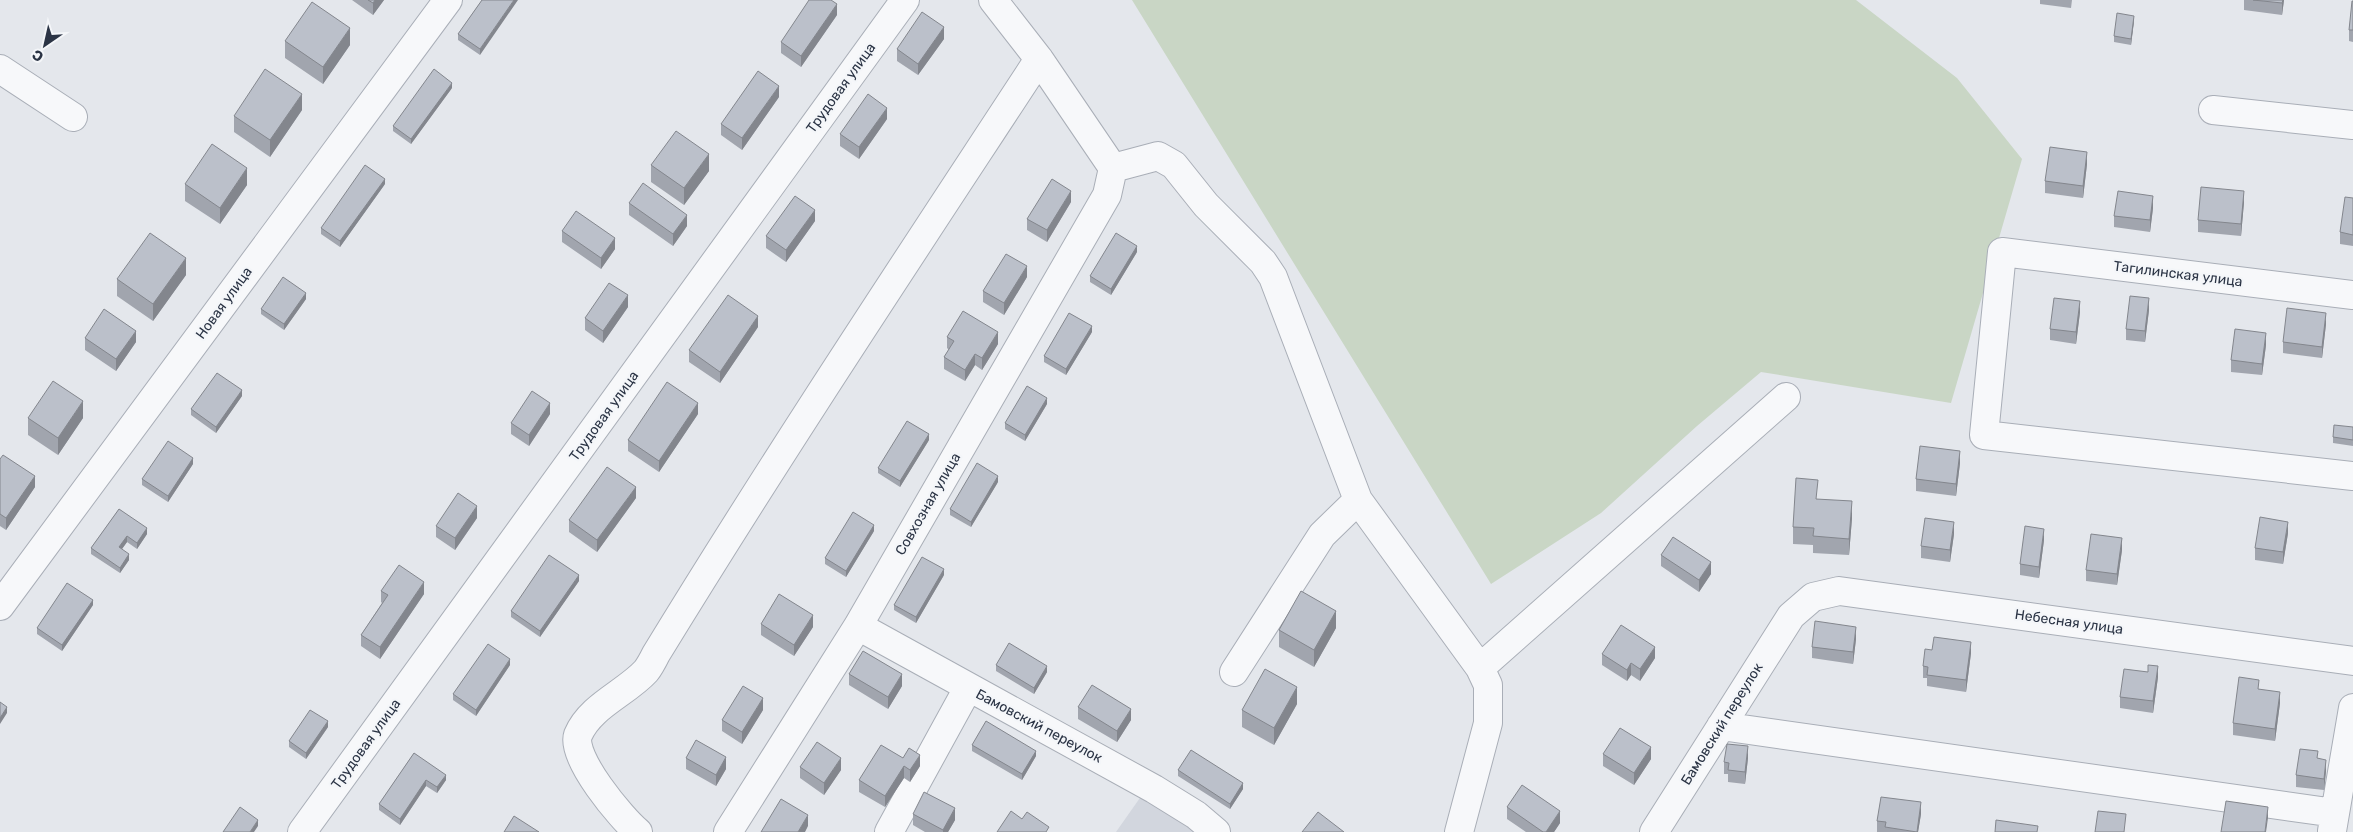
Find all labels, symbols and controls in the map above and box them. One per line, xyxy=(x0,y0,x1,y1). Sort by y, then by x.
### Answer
north arrow xyxy=(20,20,70,70)
street label: Трудовая улица xyxy=(803,40,879,136)
text: С xyxy=(29,45,47,65)
street label: Тагилинская улица xyxy=(2113,258,2243,290)
street label: Новая улица xyxy=(192,264,256,342)
street label: Трудовая улица xyxy=(566,368,642,464)
street label: Совхозная улица xyxy=(892,450,964,558)
street label: Небесная улица xyxy=(2014,606,2124,638)
street label: Бамовский переулок xyxy=(1677,659,1767,788)
street label: Бамовский переулок xyxy=(973,685,1106,767)
street label: Трудовая улица xyxy=(328,696,404,792)

